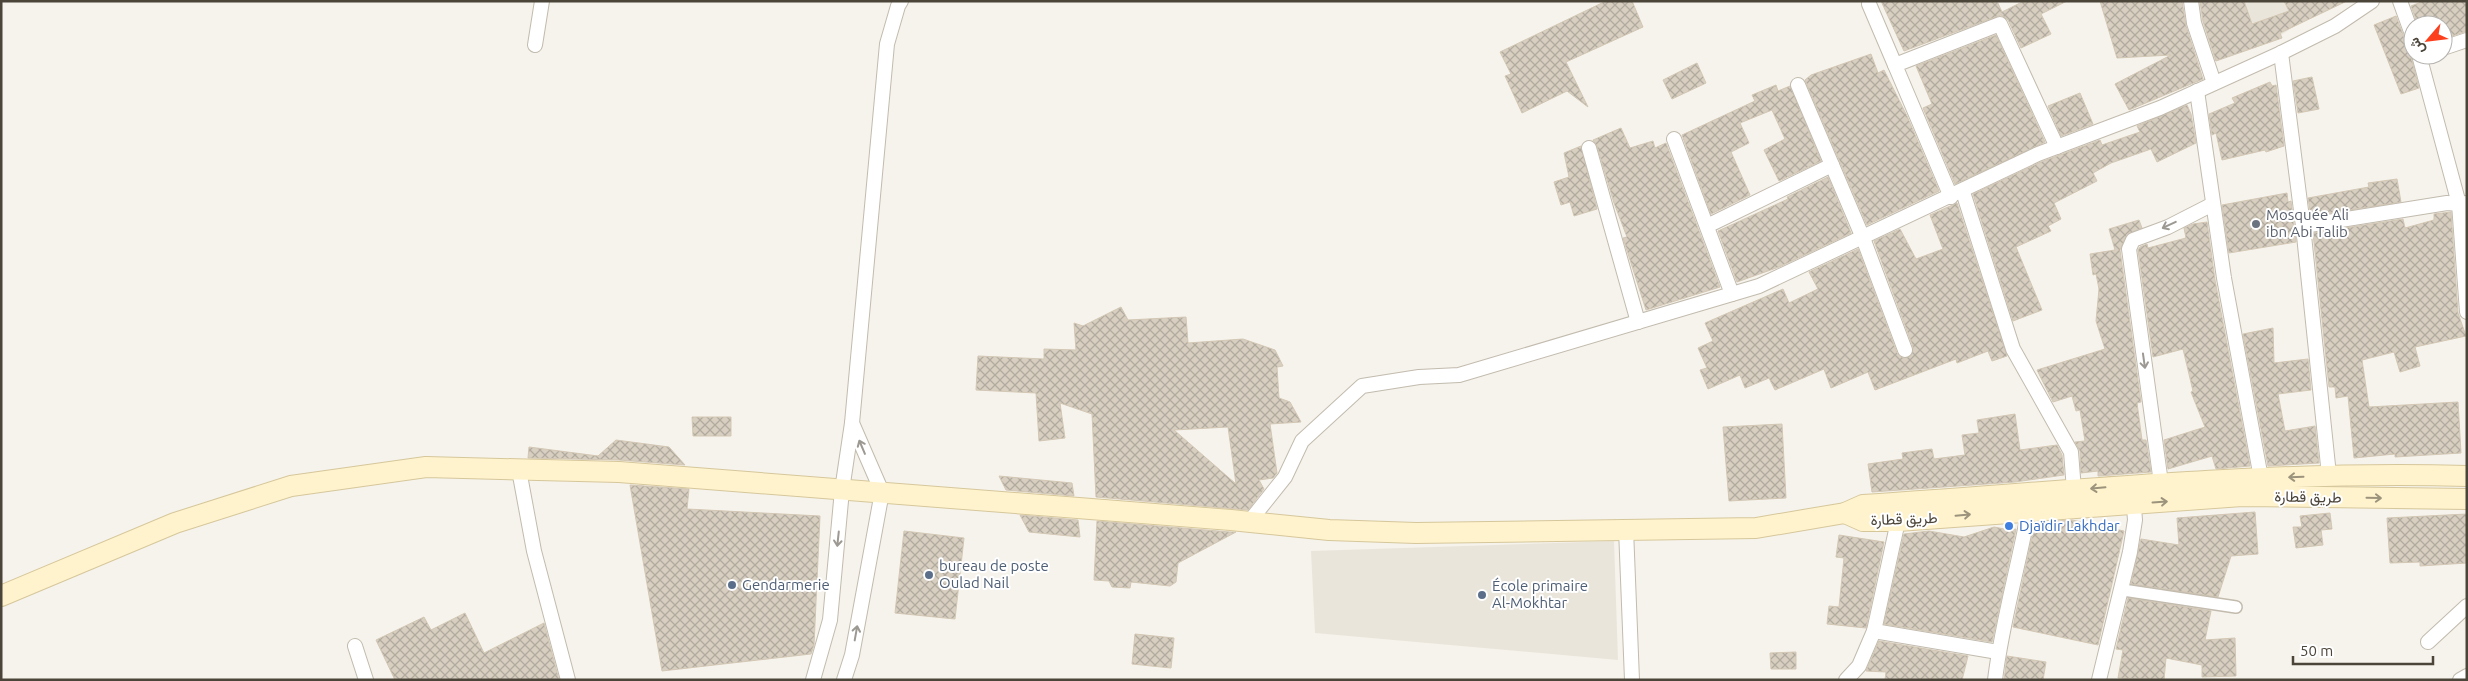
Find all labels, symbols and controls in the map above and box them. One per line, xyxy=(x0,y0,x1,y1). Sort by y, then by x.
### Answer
north arrow xyxy=(2403,15,2453,65)
text: ش xyxy=(2405,34,2428,57)
place label: Mosquée Ali ibn Abi Talib xyxy=(2266,206,2349,240)
marker: Mosquée Ali ibn Abi Talib xyxy=(2250,218,2262,230)
one-way arrow xyxy=(2162,221,2177,231)
one-way arrow xyxy=(2139,353,2149,369)
one-way arrow xyxy=(857,440,866,455)
one-way arrow xyxy=(2288,472,2304,481)
one-way arrow xyxy=(2091,483,2107,492)
street label: طريق قطارة xyxy=(2274,487,2342,508)
one-way arrow xyxy=(2366,493,2382,503)
one-way arrow xyxy=(2151,497,2167,506)
street label: طريق قطارة xyxy=(1870,509,1938,530)
one-way arrow xyxy=(1954,511,1970,520)
place label: Djaïdir Lakhdar xyxy=(2019,517,2120,534)
marker: Djaïdir Lakhdar xyxy=(2003,520,2015,532)
one-way arrow xyxy=(833,530,842,546)
place label: bureau de poste Oulad Nail xyxy=(939,557,1049,591)
marker: bureau de poste Oulad Nail xyxy=(923,569,935,581)
place label: Gendarmerie xyxy=(742,576,830,593)
place label: École primaire Al-Mokhtar xyxy=(1492,577,1588,611)
marker: Gendarmerie xyxy=(726,579,738,591)
marker: École primaire Al-Mokhtar xyxy=(1476,589,1488,601)
one-way arrow xyxy=(851,625,861,641)
scale bar xyxy=(2293,634,2433,666)
text: 50 m xyxy=(2300,642,2333,659)

